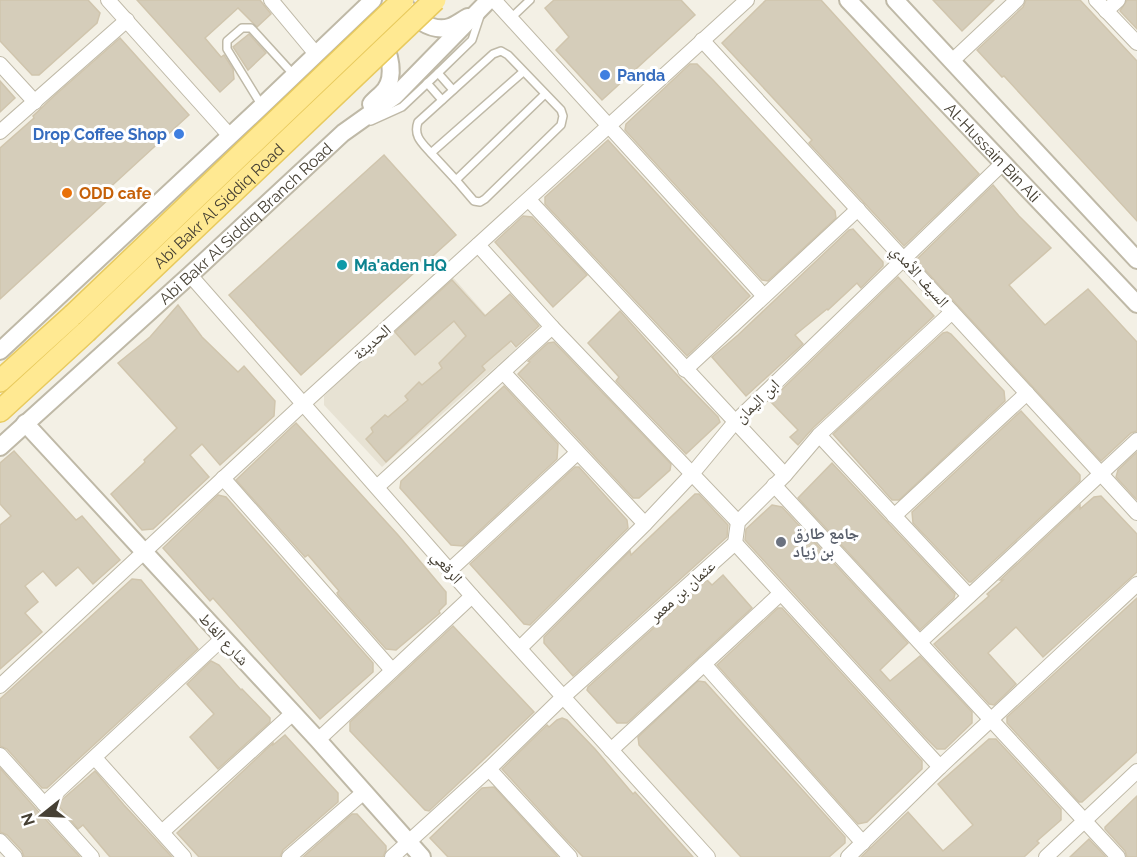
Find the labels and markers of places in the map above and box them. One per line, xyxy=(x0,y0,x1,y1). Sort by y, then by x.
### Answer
place label: Panda xyxy=(617,66,665,85)
marker: Panda xyxy=(598,68,612,82)
place label: Drop Coffee Shop xyxy=(33,125,167,144)
marker: Drop Coffee Shop xyxy=(172,127,186,141)
place label: ODD cafe xyxy=(79,184,152,203)
marker: ODD cafe xyxy=(60,186,74,200)
place label: Ma'aden HQ xyxy=(354,256,447,275)
marker: Ma'aden HQ xyxy=(335,258,349,272)
place label: جامع طارق بن زياد xyxy=(793,524,859,561)
marker: جامع طارق بن زياد xyxy=(774,535,788,549)

